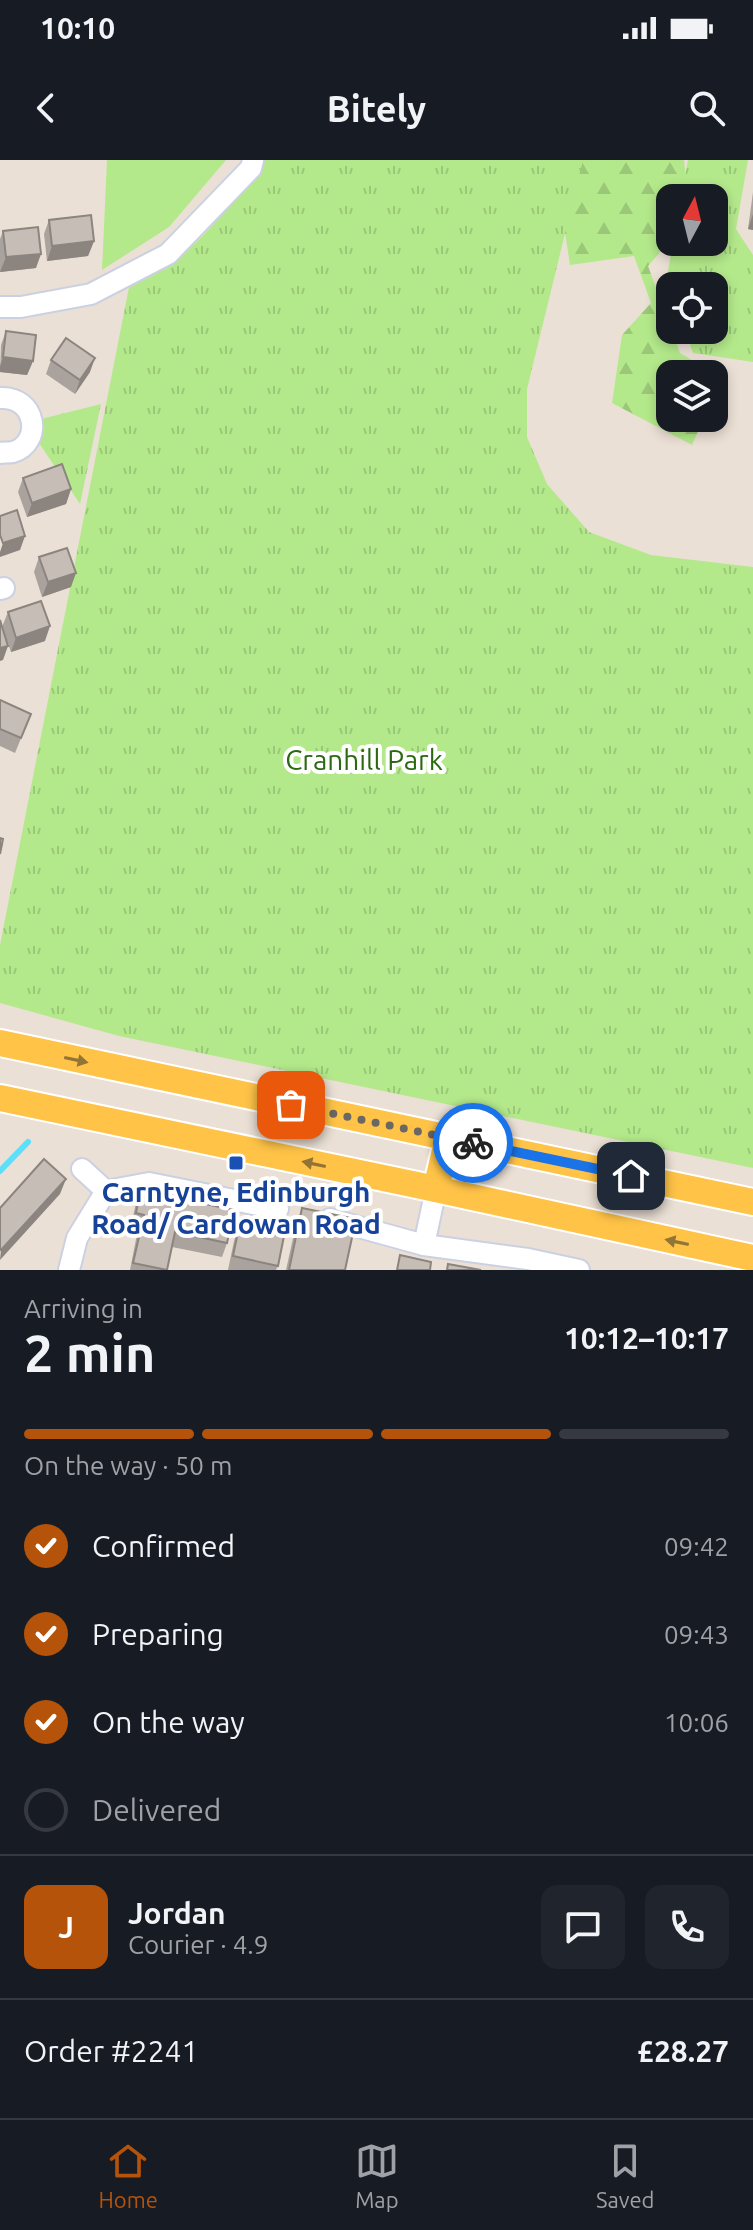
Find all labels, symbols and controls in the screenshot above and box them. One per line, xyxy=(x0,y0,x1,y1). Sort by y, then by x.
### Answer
text: 10:10 xyxy=(40,11,115,45)
icon: back xyxy=(24,86,68,130)
icon: search xyxy=(685,86,729,130)
text: Bitely xyxy=(327,88,426,129)
north arrow xyxy=(656,184,728,256)
map controls xyxy=(656,184,728,432)
button: locate xyxy=(656,272,728,344)
button: layers xyxy=(656,360,728,432)
park label: Cranhill Park xyxy=(285,744,443,775)
one-way arrow xyxy=(64,1054,89,1067)
pin xyxy=(257,1071,325,1139)
icon: bag xyxy=(269,1083,313,1127)
courier xyxy=(433,1103,513,1183)
icon: bike xyxy=(451,1121,495,1165)
pin xyxy=(597,1142,665,1210)
marker: Carntyne, Edinburgh Road/ Cardowan Road xyxy=(227,1154,245,1172)
icon: home xyxy=(609,1154,653,1198)
one-way arrow xyxy=(301,1157,326,1170)
place label: Carntyne, Edinburgh Road/ Cardowan Road xyxy=(91,1176,381,1239)
one-way arrow xyxy=(664,1235,689,1248)
text: Arriving in xyxy=(24,1294,143,1323)
text: 10:12–10:17 xyxy=(564,1321,729,1355)
text: 2 min xyxy=(24,1324,155,1382)
text: On the way · 50 m xyxy=(24,1451,232,1480)
icon: check xyxy=(24,1524,68,1568)
text: Confirmed xyxy=(92,1529,235,1563)
text: 09:42 xyxy=(664,1532,729,1561)
icon: check xyxy=(24,1612,68,1656)
text: Preparing xyxy=(92,1617,224,1651)
text: 09:43 xyxy=(664,1620,729,1649)
icon: check xyxy=(24,1700,68,1744)
text: On the way xyxy=(92,1705,245,1739)
text: 10:06 xyxy=(664,1708,729,1737)
text: Delivered xyxy=(92,1793,221,1827)
button: chat xyxy=(541,1885,625,1969)
button: phone xyxy=(645,1885,729,1969)
text: Jordan xyxy=(128,1896,226,1930)
text: J xyxy=(58,1910,74,1944)
text: Courier · 4.9 xyxy=(128,1930,268,1959)
text: Order #2241 xyxy=(24,2034,198,2068)
text: £28.27 xyxy=(637,2034,729,2068)
tab: Home xyxy=(99,2139,158,2212)
tab: Map xyxy=(355,2139,399,2212)
tab: Saved xyxy=(596,2139,654,2212)

